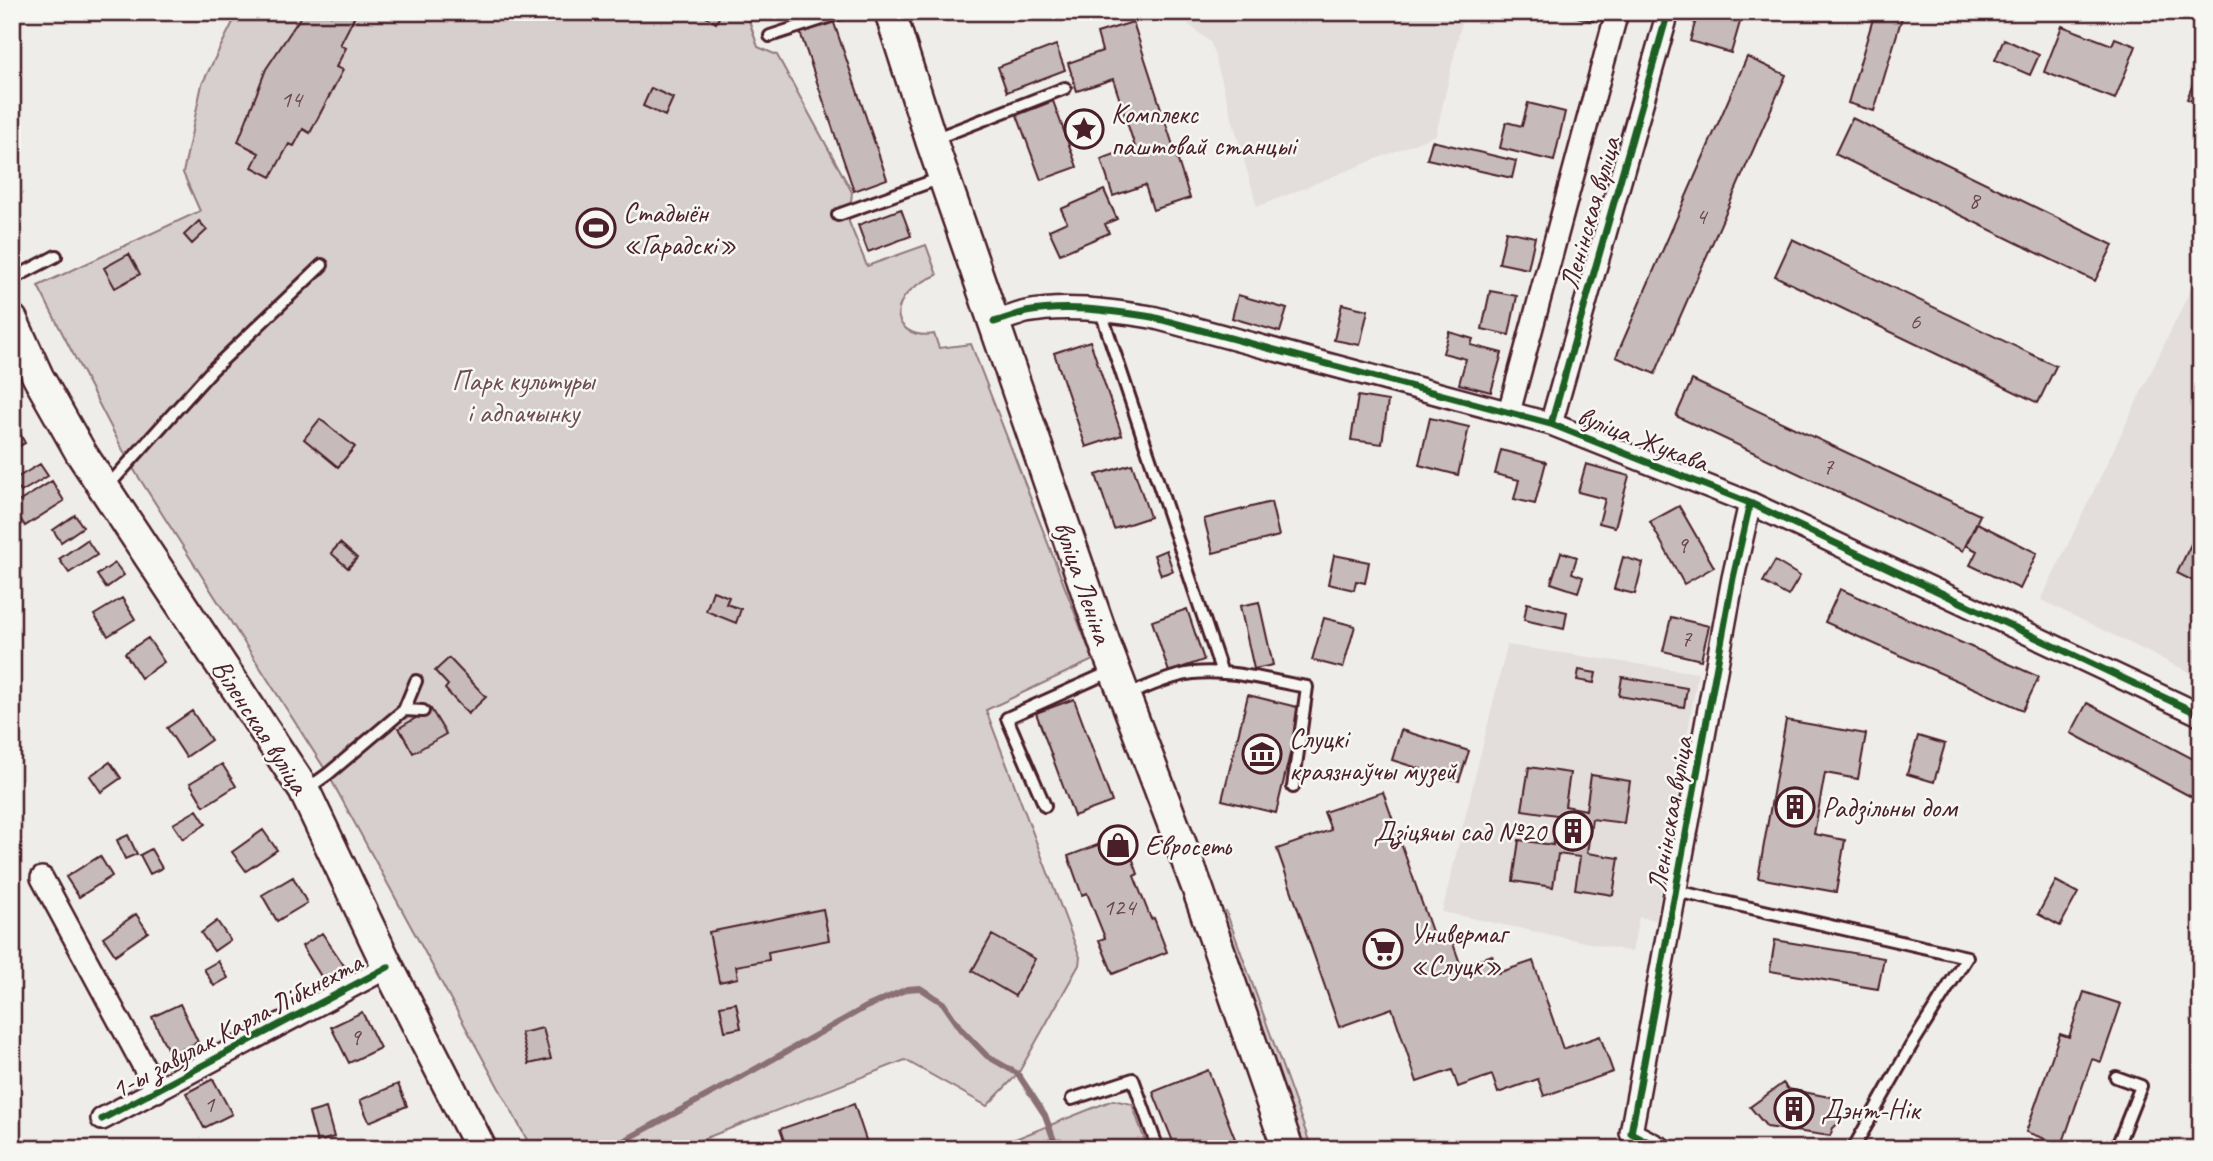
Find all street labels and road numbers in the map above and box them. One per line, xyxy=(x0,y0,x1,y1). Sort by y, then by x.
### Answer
street label: Ленінская вуліца xyxy=(1551,131,1628,293)
street label: вуліца Жукава xyxy=(1573,398,1715,480)
street label: вуліца Леніна xyxy=(1046,516,1121,650)
street label: Віленская вуліца xyxy=(204,652,318,802)
street label: Ленінская вуліца xyxy=(1639,732,1701,894)
street label: 1-ы завулак Карла Лібкнехта xyxy=(105,944,367,1106)

